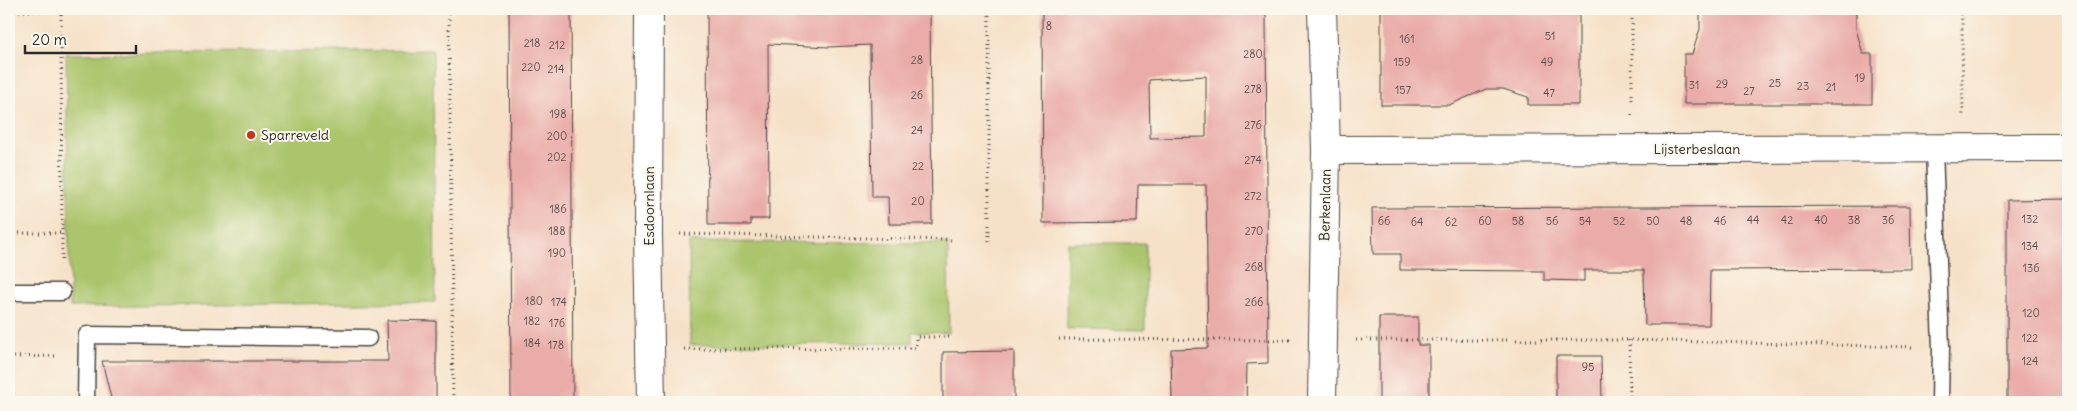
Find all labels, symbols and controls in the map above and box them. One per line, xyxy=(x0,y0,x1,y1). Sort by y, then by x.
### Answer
house number: 8 xyxy=(1046,19,1052,33)
scale bar xyxy=(25,22,136,54)
house number: 51 xyxy=(1545,29,1555,43)
text: 20 m xyxy=(32,30,67,49)
house number: 161 xyxy=(1399,32,1415,46)
house number: 218 xyxy=(524,36,540,50)
house number: 212 xyxy=(549,38,565,52)
house number: 280 xyxy=(1243,47,1263,61)
house number: 28 xyxy=(911,53,923,67)
house number: 159 xyxy=(1393,55,1411,69)
house number: 49 xyxy=(1541,55,1553,69)
house number: 220 xyxy=(521,60,541,74)
house number: 214 xyxy=(548,62,564,76)
house number: 19 xyxy=(1855,71,1865,85)
house number: 25 xyxy=(1769,76,1781,90)
house number: 29 xyxy=(1716,77,1728,91)
house number: 31 xyxy=(1689,78,1699,92)
house number: 23 xyxy=(1797,79,1809,93)
house number: 21 xyxy=(1826,80,1836,94)
house number: 278 xyxy=(1244,82,1262,96)
house number: 157 xyxy=(1395,83,1412,97)
house number: 27 xyxy=(1743,84,1755,98)
house number: 47 xyxy=(1543,86,1555,100)
house number: 26 xyxy=(911,88,923,102)
house number: 198 xyxy=(549,107,567,121)
house number: 276 xyxy=(1244,118,1262,132)
house number: 24 xyxy=(911,123,923,137)
place label: Sparreveld xyxy=(261,126,329,144)
marker: Sparreveld xyxy=(245,129,257,141)
house number: 200 xyxy=(547,129,567,143)
street label: Lijsterbeslaan xyxy=(1654,140,1740,158)
house number: 202 xyxy=(547,150,567,164)
house number: 274 xyxy=(1244,153,1262,167)
house number: 22 xyxy=(912,159,924,173)
street label: Esdoornlaan xyxy=(640,166,658,246)
street label: Berkenlaan xyxy=(1315,169,1335,241)
house number: 272 xyxy=(1244,189,1262,203)
house number: 20 xyxy=(911,194,925,208)
house number: 186 xyxy=(549,202,567,216)
house number: 132 xyxy=(2022,212,2038,226)
house number: 44 xyxy=(1747,213,1759,227)
house number: 42 xyxy=(1781,213,1793,227)
house number: 40 xyxy=(1814,213,1828,227)
house number: 38 xyxy=(1848,213,1860,227)
house number: 36 xyxy=(1882,213,1894,227)
house number: 66 xyxy=(1378,214,1390,228)
house number: 60 xyxy=(1478,214,1492,228)
house number: 58 xyxy=(1512,214,1524,228)
house number: 56 xyxy=(1546,214,1558,228)
house number: 54 xyxy=(1579,214,1591,228)
house number: 52 xyxy=(1613,214,1625,228)
house number: 50 xyxy=(1646,214,1660,228)
house number: 48 xyxy=(1680,214,1692,228)
house number: 46 xyxy=(1714,214,1726,228)
house number: 64 xyxy=(1411,215,1423,229)
house number: 62 xyxy=(1445,215,1457,229)
house number: 188 xyxy=(548,224,566,238)
house number: 270 xyxy=(1245,224,1263,238)
house number: 134 xyxy=(2022,239,2038,253)
house number: 190 xyxy=(548,246,566,260)
house number: 268 xyxy=(1245,260,1263,274)
house number: 136 xyxy=(2023,261,2039,275)
house number: 180 xyxy=(525,294,543,308)
house number: 174 xyxy=(551,295,567,309)
house number: 266 xyxy=(1245,295,1263,309)
house number: 120 xyxy=(2022,306,2040,320)
house number: 182 xyxy=(524,314,540,328)
house number: 176 xyxy=(549,316,565,330)
house number: 122 xyxy=(2022,331,2038,345)
house number: 184 xyxy=(523,336,541,350)
house number: 178 xyxy=(548,338,564,352)
house number: 124 xyxy=(2022,354,2038,368)
house number: 95 xyxy=(1582,360,1594,374)

